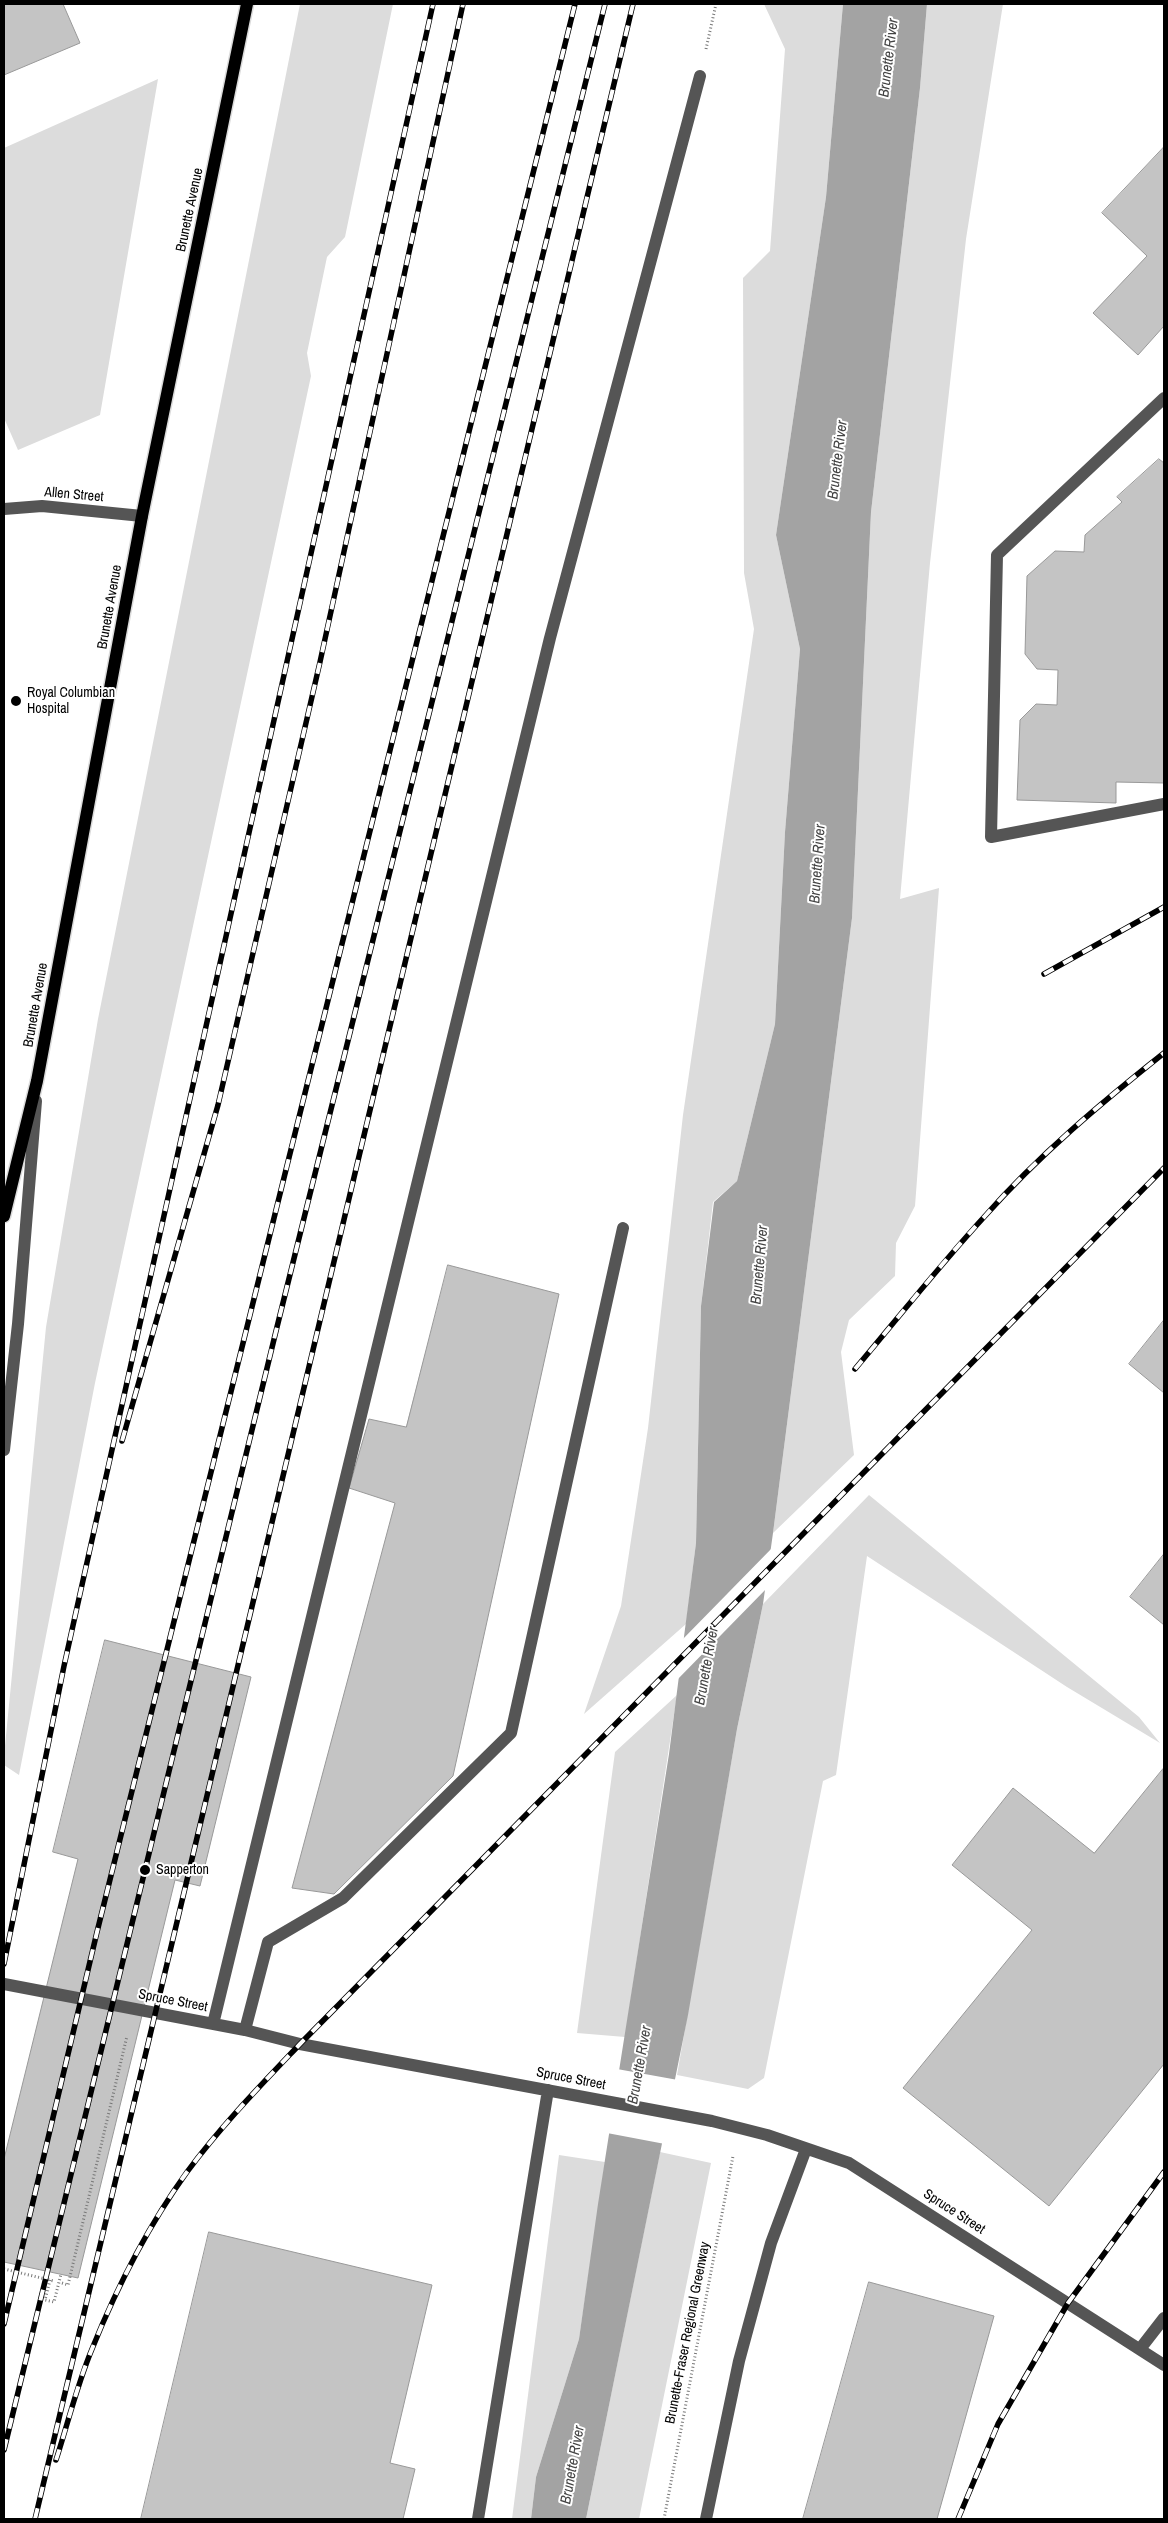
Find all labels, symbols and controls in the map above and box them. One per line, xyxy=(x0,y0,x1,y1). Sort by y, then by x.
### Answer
water label: Brunette River xyxy=(875,18,903,98)
street label: Brunette Avenue xyxy=(173,167,207,253)
water label: Brunette River xyxy=(824,420,852,500)
street label: Allen Street xyxy=(44,484,104,506)
street label: Brunette Avenue xyxy=(94,564,126,650)
place label: Royal Columbian Hospital xyxy=(27,685,115,718)
marker: Royal Columbian Hospital xyxy=(9,694,23,708)
water label: Brunette River xyxy=(806,824,830,904)
street label: Brunette Avenue xyxy=(20,962,52,1048)
water label: Brunette River xyxy=(748,1225,772,1305)
water label: Brunette River xyxy=(691,1625,723,1707)
place label: Sapperton xyxy=(156,1862,209,1878)
marker: Sapperton xyxy=(138,1863,152,1877)
street label: Spruce Street xyxy=(137,1986,209,2016)
water label: Brunette River xyxy=(624,2024,656,2106)
street label: Spruce Street xyxy=(535,2064,607,2094)
street label: Spruce Street xyxy=(920,2186,988,2238)
street label: Brunette-Fraser Regional Greenway xyxy=(662,2241,714,2425)
water label: Brunette River xyxy=(557,2424,589,2506)

